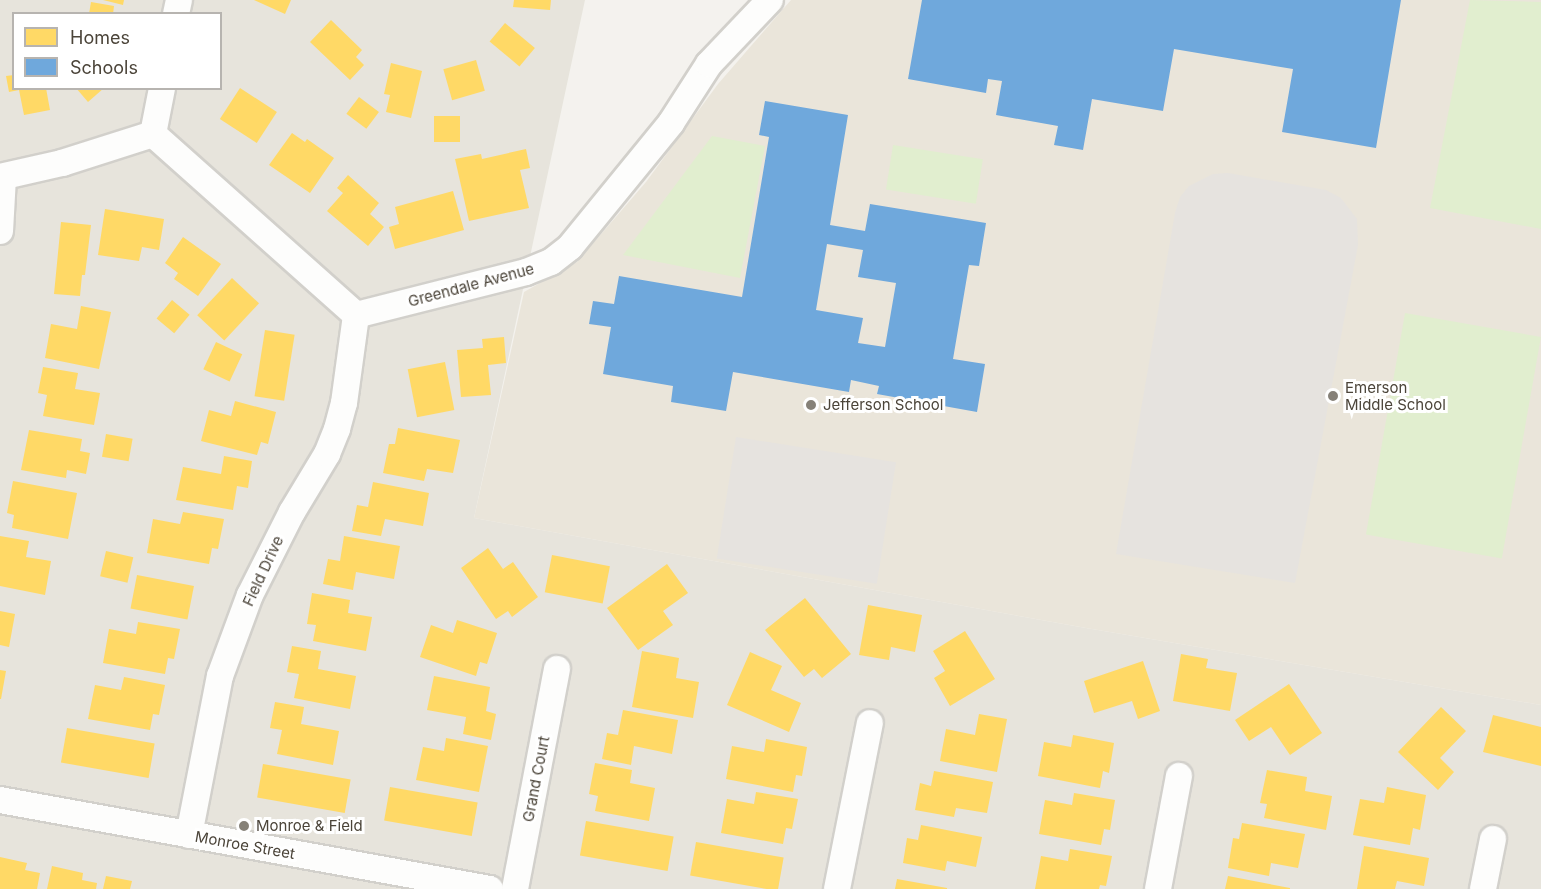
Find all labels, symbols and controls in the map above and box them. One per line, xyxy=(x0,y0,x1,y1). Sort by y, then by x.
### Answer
legend xyxy=(12,12,222,90)
text: Homes xyxy=(70,27,130,48)
text: Schools xyxy=(70,57,138,78)
street label: Greendale Avenue xyxy=(406,260,536,310)
place label: Emerson Middle School xyxy=(1345,378,1446,413)
marker: Emerson Middle School xyxy=(1326,389,1340,403)
place label: Jefferson School xyxy=(823,396,943,414)
marker: Jefferson School xyxy=(804,398,818,412)
street label: Field Drive xyxy=(239,533,287,609)
street label: Grand Court xyxy=(519,735,553,823)
place label: Monroe & Field xyxy=(256,817,363,835)
marker: Monroe & Field xyxy=(237,819,251,833)
street label: Monroe Street xyxy=(194,827,296,863)

